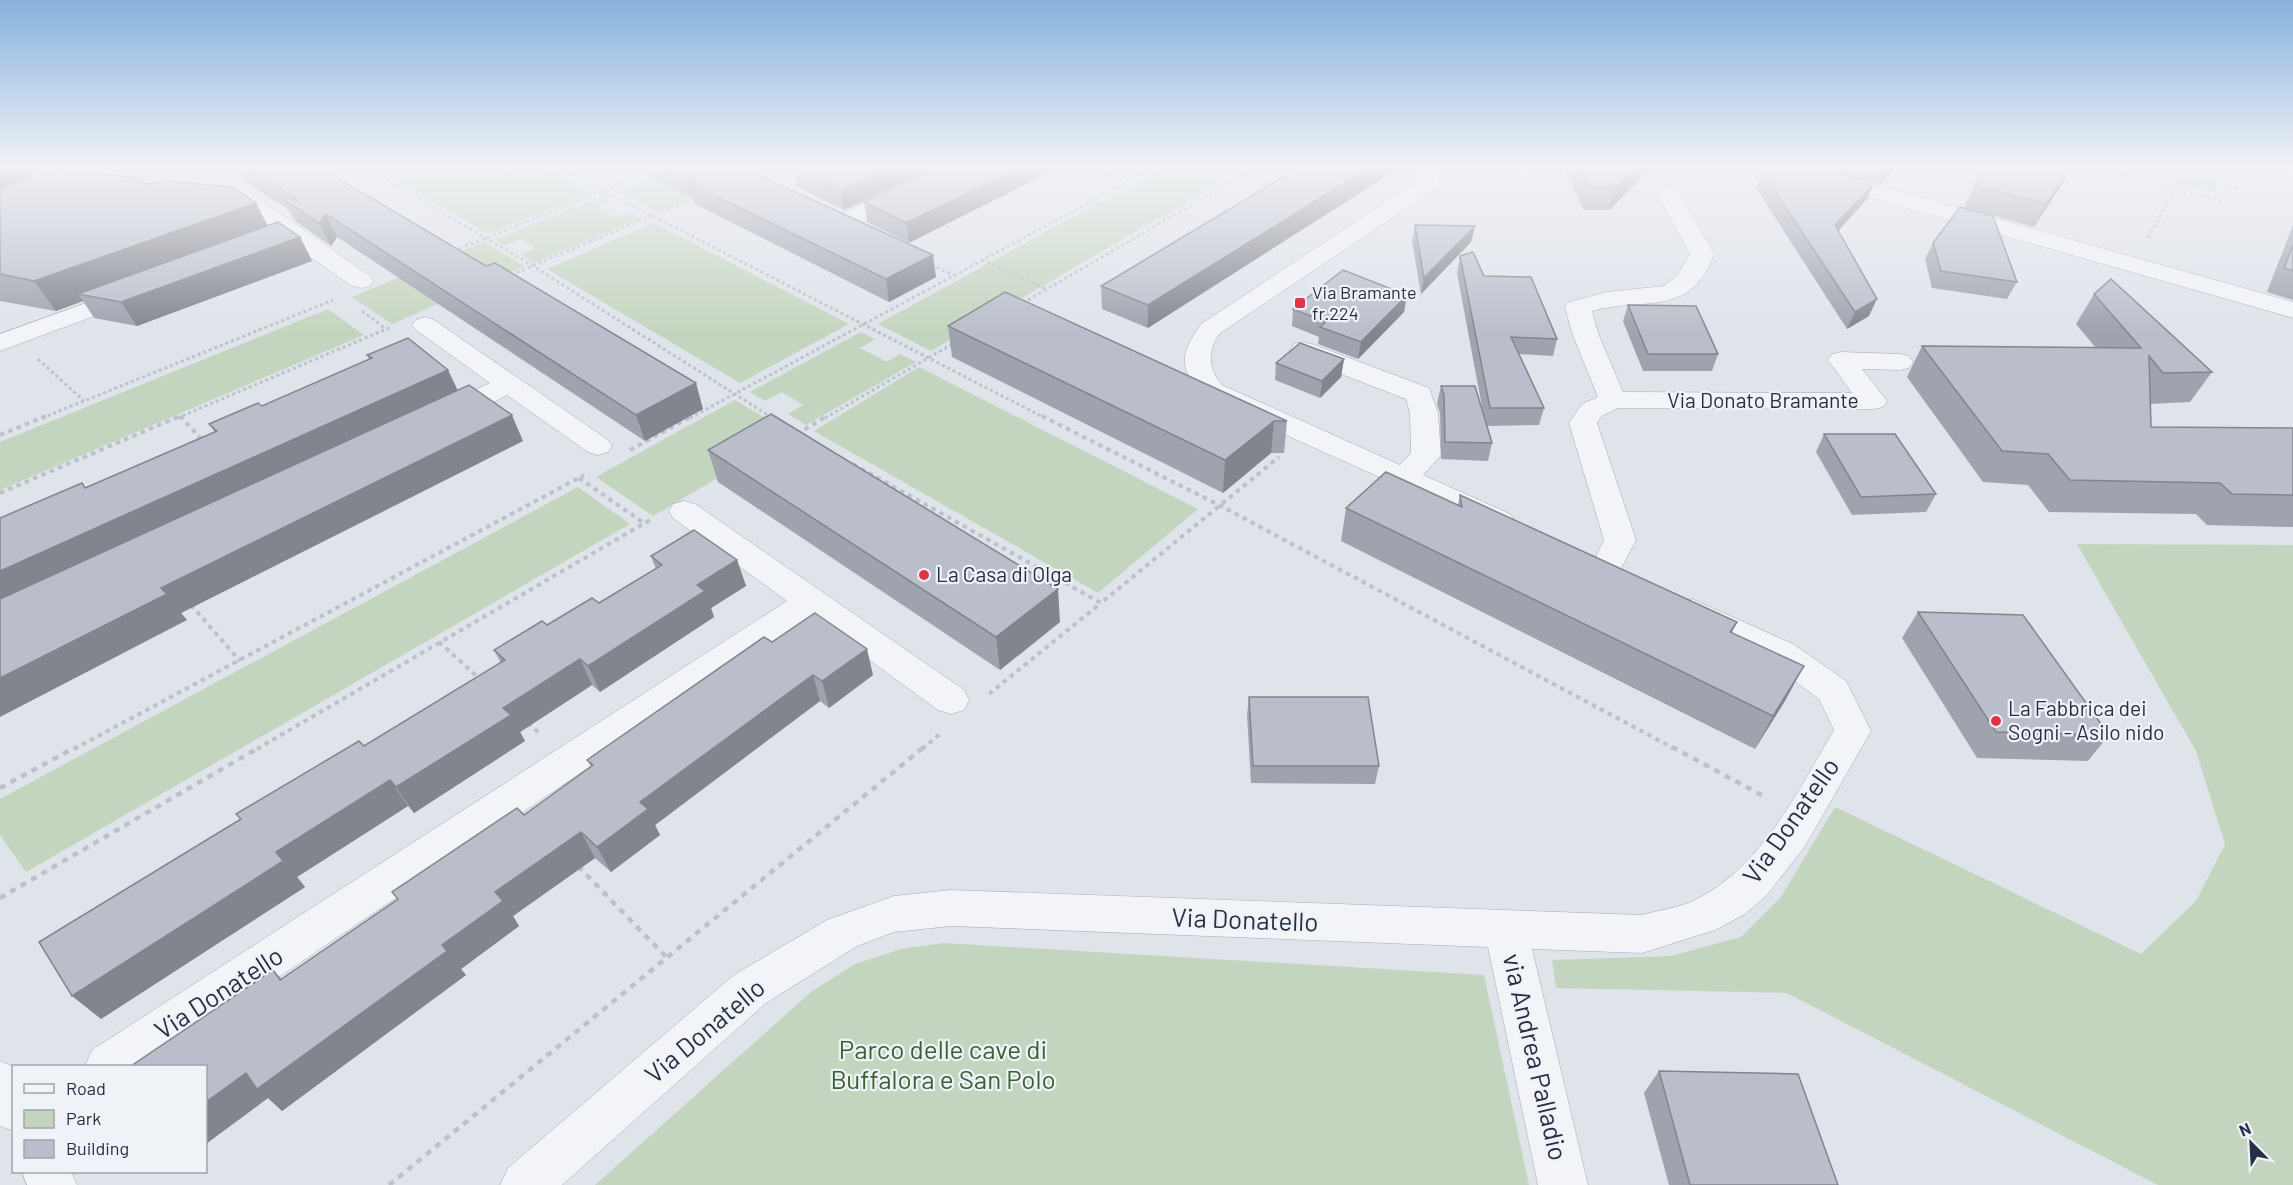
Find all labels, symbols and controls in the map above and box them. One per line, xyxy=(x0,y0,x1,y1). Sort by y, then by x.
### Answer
place label: Via Bramante fr.224 xyxy=(1312,281,1417,324)
marker: Via Bramante fr.224 xyxy=(1293,296,1307,310)
street label: Via Donato Bramante xyxy=(1667,387,1859,412)
place label: La Casa di Olga xyxy=(936,561,1072,586)
marker: La Casa di Olga xyxy=(917,568,931,582)
place label: La Fabbrica dei Sogni - Asilo nido xyxy=(2008,695,2165,744)
marker: La Fabbrica dei Sogni - Asilo nido xyxy=(1989,714,2003,728)
street label: Via Donatello xyxy=(1735,751,1845,889)
street label: Via Donatello xyxy=(1171,900,1319,937)
street label: Via Donatello xyxy=(148,939,288,1045)
street label: via Andrea Palladio xyxy=(1498,950,1575,1163)
street label: Via Donatello xyxy=(638,971,770,1089)
park label: Parco delle cave di Buffalora e San Polo xyxy=(830,1033,1056,1094)
legend xyxy=(12,1065,207,1173)
text: Road xyxy=(66,1077,106,1099)
text: Park xyxy=(66,1107,101,1129)
north arrow xyxy=(2221,1113,2281,1173)
text: N xyxy=(2236,1118,2253,1140)
text: Building xyxy=(66,1137,129,1159)

